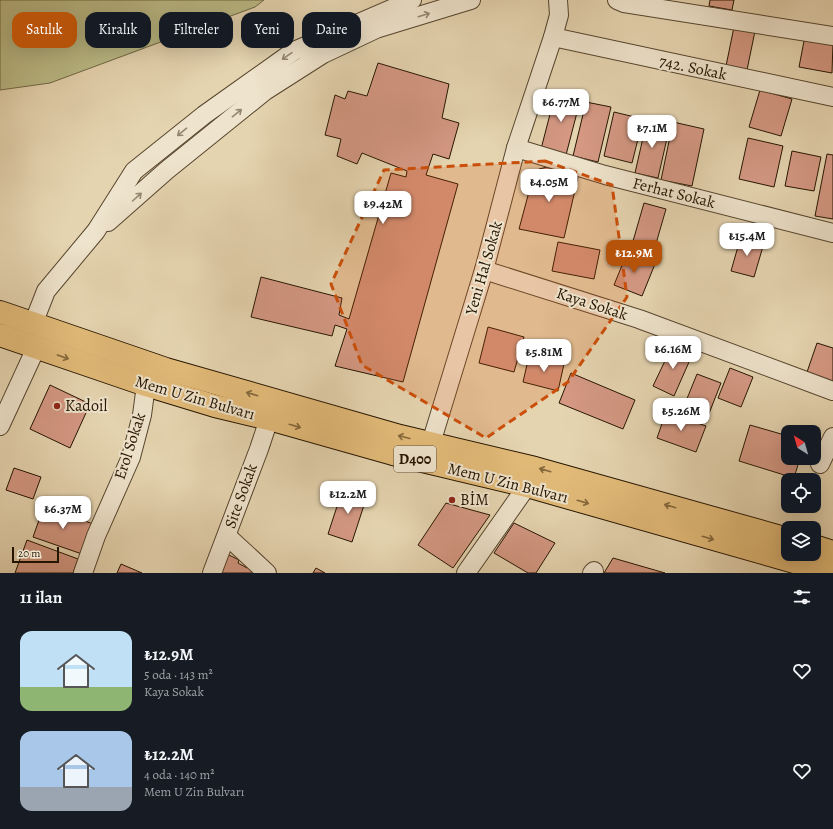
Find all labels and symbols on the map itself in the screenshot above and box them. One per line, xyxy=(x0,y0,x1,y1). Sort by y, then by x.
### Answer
one-way arrow xyxy=(418,11,431,18)
street label: 742. Sokak xyxy=(657,50,729,86)
one-way arrow xyxy=(282,52,293,60)
pin: ₺6.77M xyxy=(528,89,594,123)
one-way arrow xyxy=(231,109,242,118)
pin: ₺7.1M xyxy=(624,115,680,149)
one-way arrow xyxy=(177,128,188,137)
pin: ₺4.05M xyxy=(516,169,582,203)
street label: Ferhat Sokak xyxy=(630,172,718,214)
pin: ₺9.42M xyxy=(350,191,416,225)
one-way arrow xyxy=(132,192,142,202)
street label: Yeni Hal Sokak xyxy=(460,218,508,319)
pin: ₺15.4M xyxy=(714,223,780,257)
pin: ₺12.9M xyxy=(601,240,667,274)
street label: Kaya Sokak xyxy=(554,282,630,326)
pin: ₺6.16M xyxy=(640,336,706,370)
pin: ₺5.81M xyxy=(511,339,577,373)
one-way arrow xyxy=(57,354,70,361)
street label: Mem U Zin Bulvarı xyxy=(133,370,257,426)
one-way arrow xyxy=(246,390,259,397)
place label: Kadoil xyxy=(65,395,107,417)
pin: ₺5.26M xyxy=(648,398,714,432)
marker: Kadoil xyxy=(52,401,62,411)
street label: Erol Sokak xyxy=(109,410,151,482)
one-way arrow xyxy=(288,423,301,430)
north arrow xyxy=(781,425,821,465)
one-way arrow xyxy=(398,432,411,440)
road number: D400 xyxy=(394,446,436,472)
street label: Mem U Zin Bulvarı xyxy=(445,457,571,509)
street label: Site Sokak xyxy=(219,460,263,532)
one-way arrow xyxy=(538,466,551,473)
pin: ₺12.2M xyxy=(315,481,381,515)
place label: BİM xyxy=(460,489,489,511)
marker: BİM xyxy=(447,495,457,505)
pin: ₺6.37M xyxy=(30,496,96,530)
one-way arrow xyxy=(576,499,589,506)
one-way arrow xyxy=(663,501,676,509)
one-way arrow xyxy=(702,535,715,542)
scale bar xyxy=(12,545,59,564)

